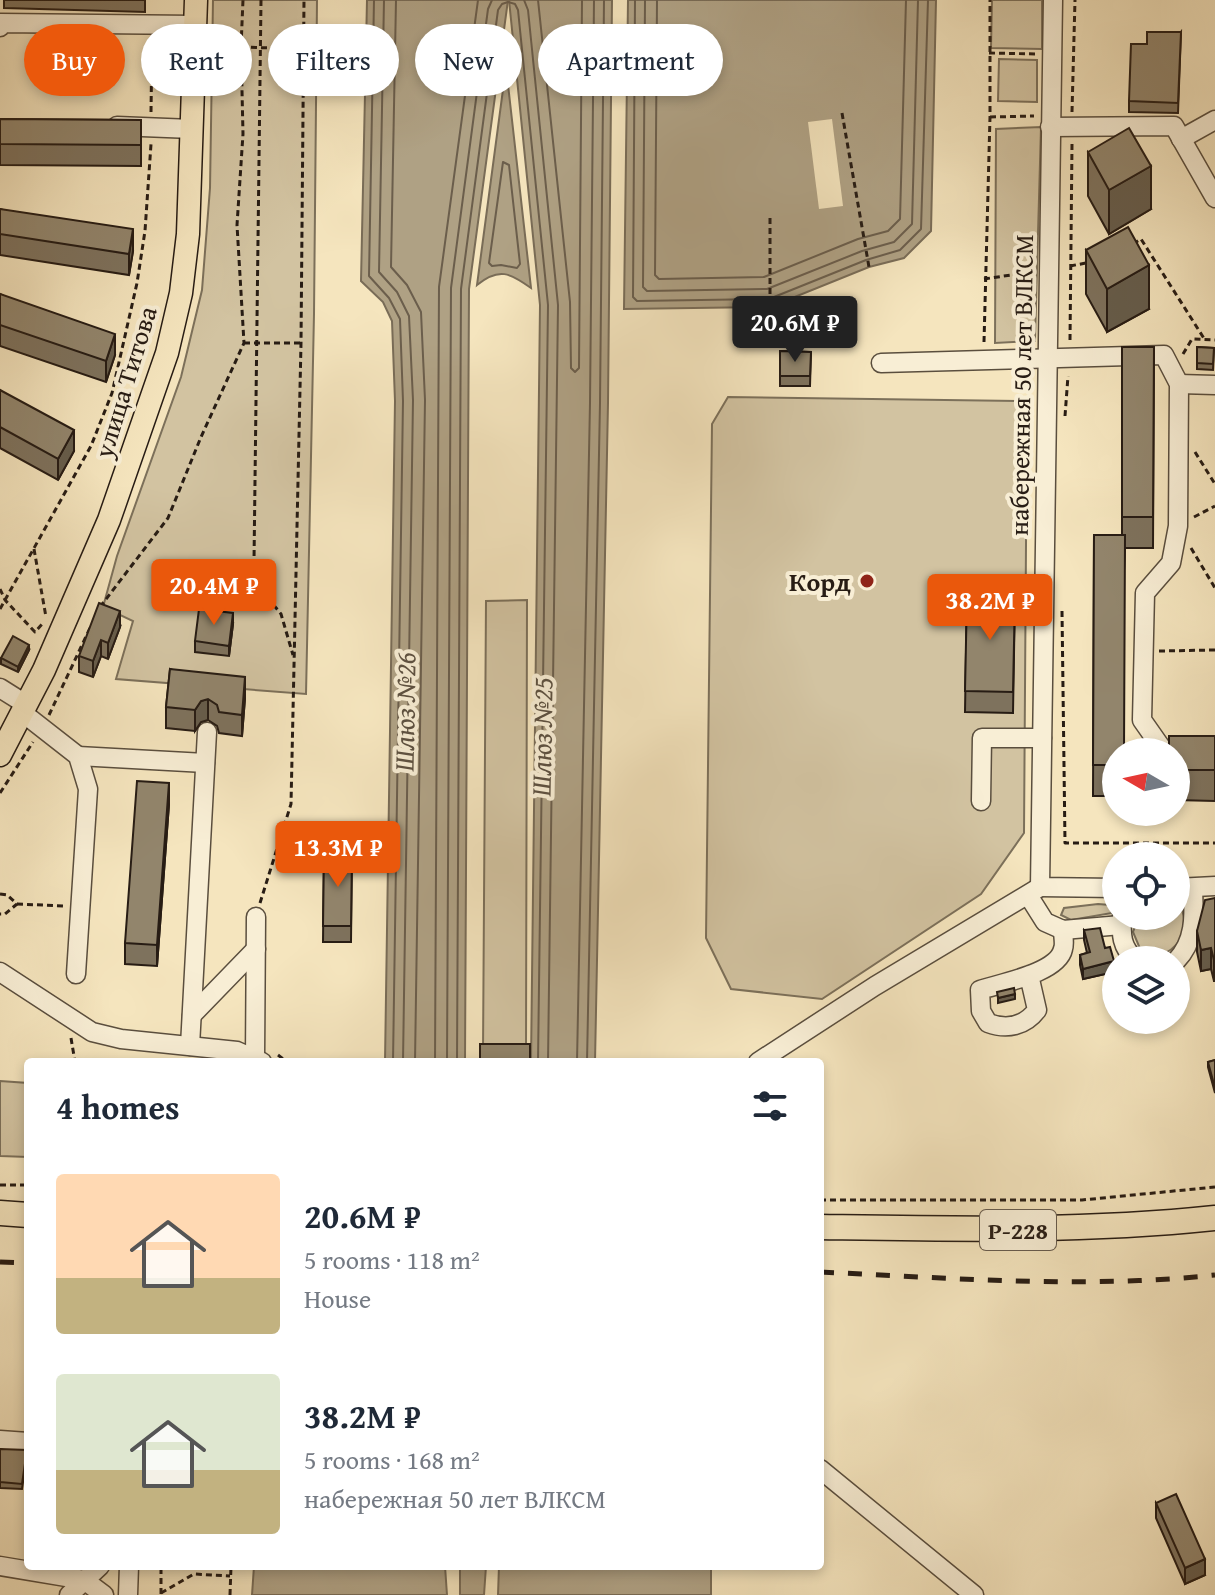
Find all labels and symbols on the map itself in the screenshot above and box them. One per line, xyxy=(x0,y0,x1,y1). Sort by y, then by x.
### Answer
street label: набережная 50 лет ВЛКСМ xyxy=(999,234,1043,536)
pin: 20.6M ₽ xyxy=(721,296,869,364)
street label: улица Титова xyxy=(83,301,167,464)
pin: 20.4M ₽ xyxy=(140,559,288,627)
place label: Корд xyxy=(789,562,851,601)
marker: Корд xyxy=(858,572,876,590)
pin: 38.2M ₽ xyxy=(916,574,1064,642)
water label: Шлюз №26 xyxy=(382,652,426,772)
water label: Шлюз №25 xyxy=(519,677,563,797)
north arrow xyxy=(1102,738,1190,826)
pin: 13.3M ₽ xyxy=(264,821,412,889)
road number: Р-228 xyxy=(980,1210,1056,1250)

